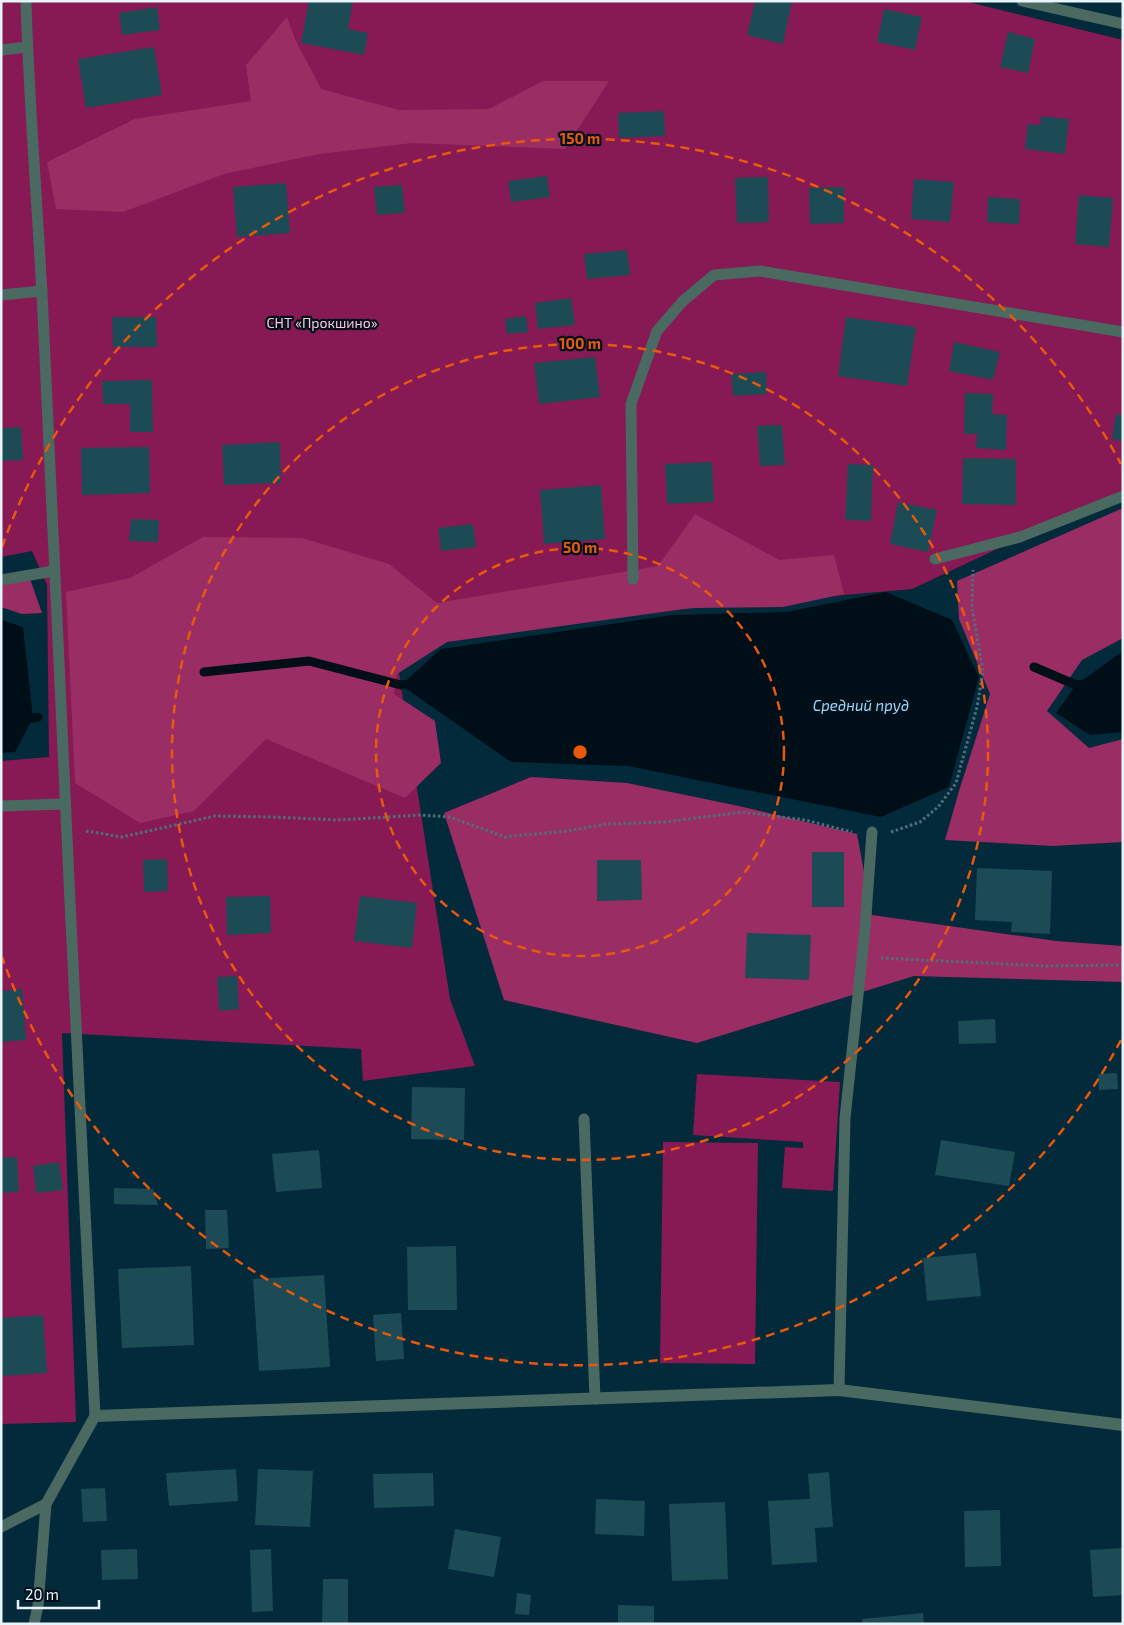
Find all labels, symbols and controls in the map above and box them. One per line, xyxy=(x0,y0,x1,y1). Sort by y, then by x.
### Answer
text: 150 m xyxy=(560,129,600,147)
park label: СНТ «Прокшино» xyxy=(267,314,378,331)
text: 100 m xyxy=(559,334,601,352)
text: 50 m xyxy=(563,538,597,556)
water label: Средний пруд xyxy=(813,696,909,714)
centre of rings xyxy=(571,743,589,761)
scale bar xyxy=(18,1578,99,1610)
text: 20 m xyxy=(25,1585,59,1603)

